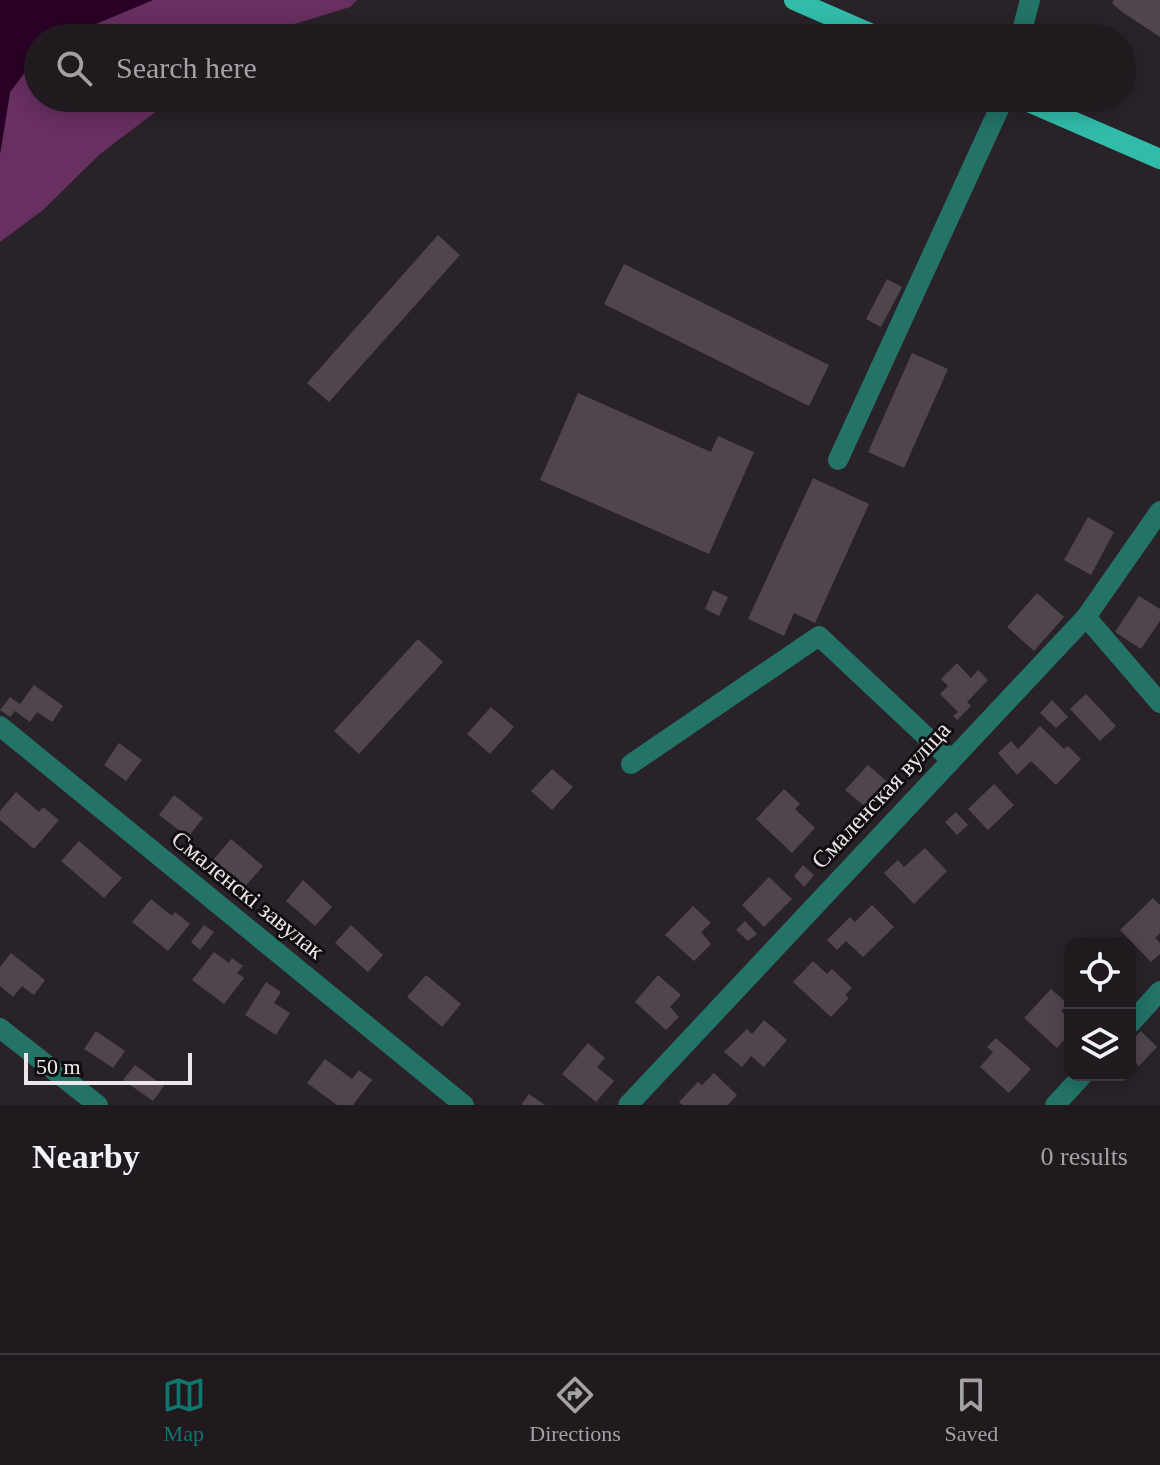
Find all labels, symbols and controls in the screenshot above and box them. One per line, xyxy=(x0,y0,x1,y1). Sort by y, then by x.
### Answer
search box xyxy=(24,24,1136,112)
icon: search xyxy=(52,46,96,90)
text: Search here xyxy=(116,51,257,84)
street label: Смаленская вуліца xyxy=(806,716,956,874)
street label: Смаленскі завулак xyxy=(167,826,330,965)
map controls xyxy=(1064,937,1136,1081)
button: locate xyxy=(1064,937,1136,1009)
button: layers xyxy=(1064,1009,1136,1081)
scale bar xyxy=(24,1049,192,1085)
text: 50 m xyxy=(36,1054,81,1079)
text: Nearby xyxy=(32,1138,140,1175)
text: 0 results xyxy=(1041,1142,1128,1171)
tab: Map xyxy=(162,1373,206,1447)
tab: Directions xyxy=(529,1373,621,1447)
tab: Saved xyxy=(944,1373,998,1447)

